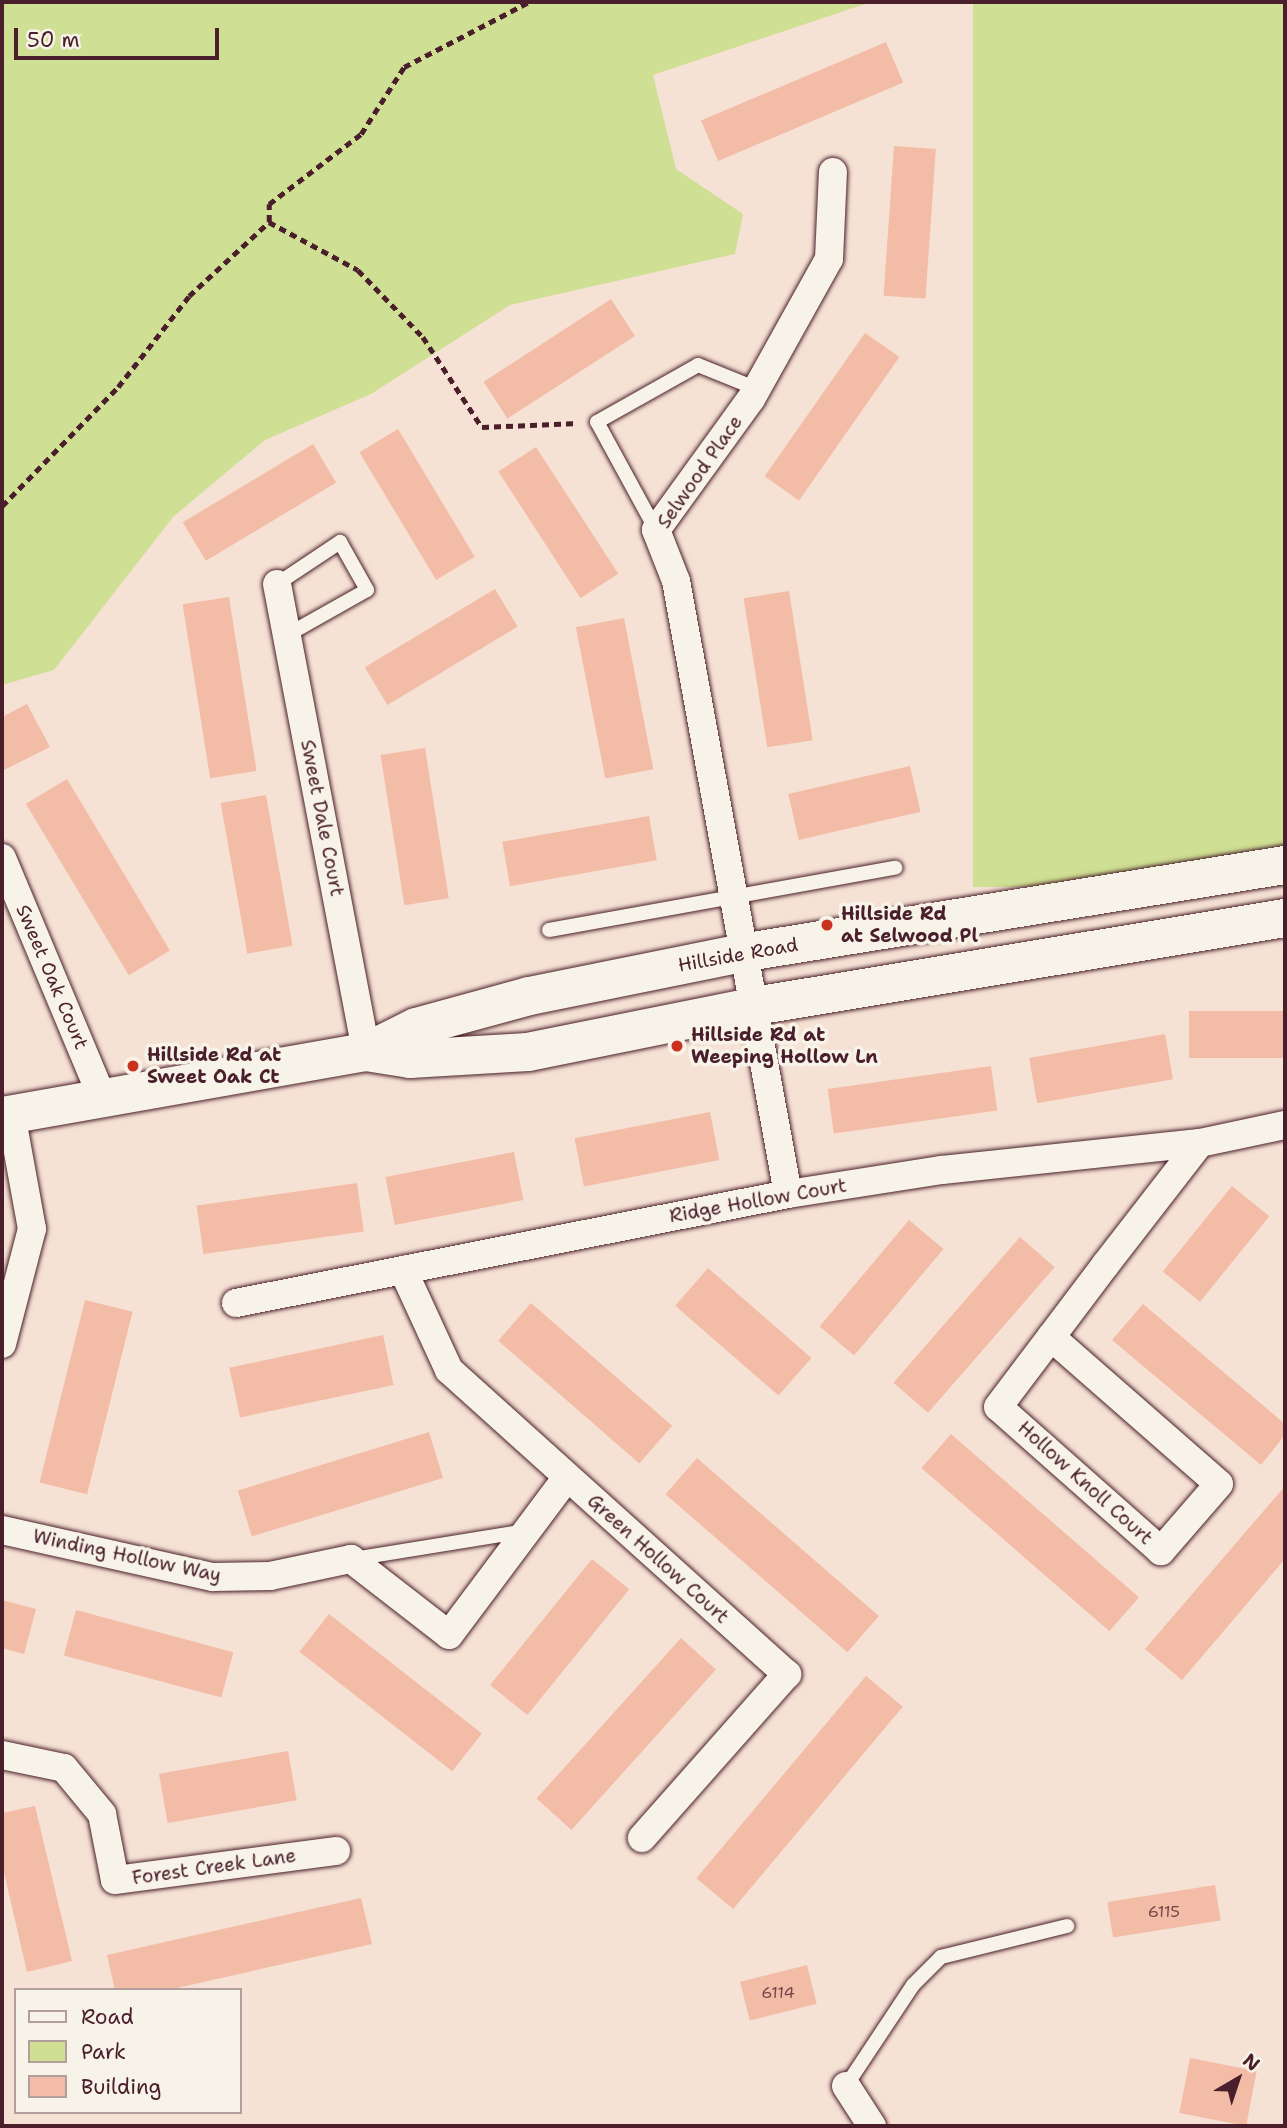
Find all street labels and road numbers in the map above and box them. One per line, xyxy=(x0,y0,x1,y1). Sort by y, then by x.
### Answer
street label: Selwood Place xyxy=(653,411,747,533)
street label: Sweet Dale Court xyxy=(296,738,348,898)
street label: Sweet Oak Court xyxy=(11,901,93,1053)
street label: Hillside Road xyxy=(676,933,800,977)
street label: Ridge Hollow Court xyxy=(668,1174,848,1228)
street label: Hollow Knoll Court xyxy=(1013,1416,1157,1550)
street label: Green Hollow Court xyxy=(583,1490,733,1628)
street label: Winding Hollow Way xyxy=(31,1525,223,1587)
street label: Forest Creek Lane xyxy=(131,1844,297,1890)

